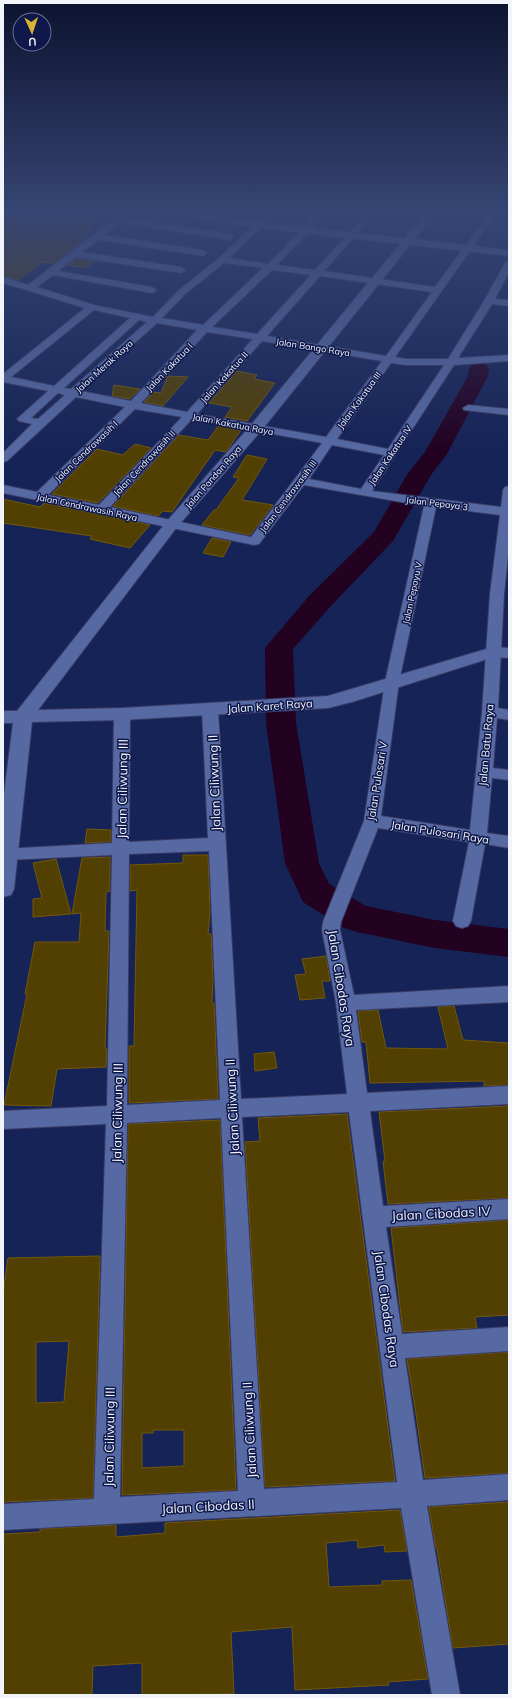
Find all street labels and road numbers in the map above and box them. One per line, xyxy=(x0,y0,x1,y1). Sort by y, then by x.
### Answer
street label: Jalan Bango Raya xyxy=(275,336,351,359)
street label: Jalan Merak Raya xyxy=(73,337,136,395)
street label: Jalan Kakatua I xyxy=(143,341,195,393)
street label: Jalan Kakatua II xyxy=(198,349,250,405)
street label: Jalan Kakatua III xyxy=(335,369,383,431)
street label: Jalan Kakatua Raya xyxy=(191,411,274,438)
street label: Jalan Cendrawasih I xyxy=(52,418,120,484)
street label: Jalan Kakatua IV xyxy=(366,423,414,487)
street label: Jalan Cendrawasih II xyxy=(111,428,177,498)
street label: Jalan Pandan Raya xyxy=(183,443,244,511)
street label: Jalan Cendrawasih III xyxy=(257,458,319,534)
street label: Jalan Cendrawasih Raya xyxy=(36,491,138,524)
street label: Jalan Pepaya 3 xyxy=(405,494,469,513)
street label: Jalan Pepayu V xyxy=(400,560,425,625)
street label: Jalan Karet Raya xyxy=(227,696,313,716)
street label: Jalan Batu Raya xyxy=(475,703,497,787)
street label: Jalan Ciliwung II xyxy=(204,734,224,832)
street label: Jalan Ciliwung III xyxy=(113,739,131,839)
street label: Jalan Pulosari V xyxy=(364,740,390,822)
street label: Jalan Pulosari Raya xyxy=(390,817,490,847)
street label: Jalan Cibodas Raya xyxy=(325,929,359,1047)
street label: Jalan Ciliwung II xyxy=(221,1058,243,1156)
street label: Jalan Ciliwung III xyxy=(108,1063,126,1163)
street label: Jalan Cibodas IV xyxy=(391,1202,492,1224)
street label: Jalan Cibodas Raya xyxy=(371,1249,403,1369)
street label: Jalan Ciliwung II xyxy=(238,1381,260,1479)
street label: Jalan Ciliwung III xyxy=(100,1387,118,1487)
street label: Jalan Cibodas II xyxy=(161,1496,255,1516)

